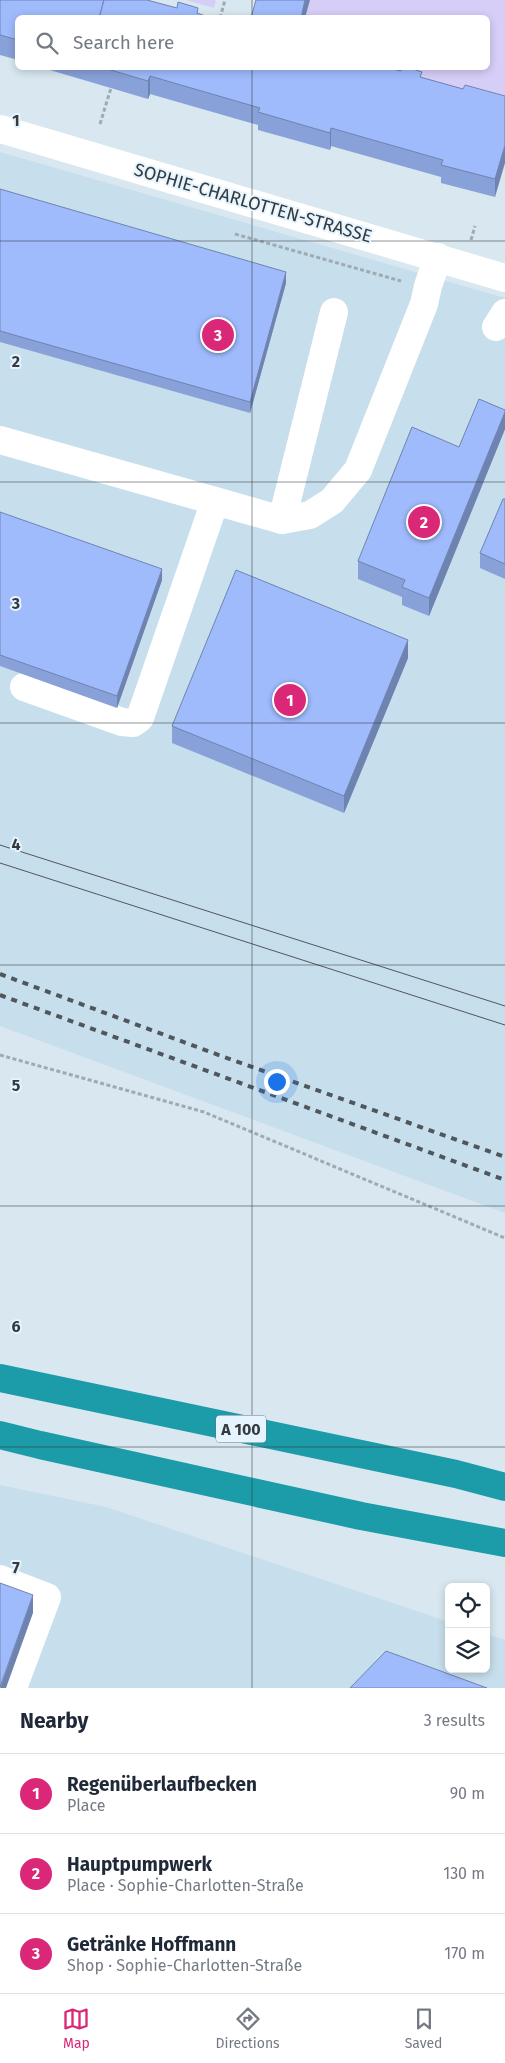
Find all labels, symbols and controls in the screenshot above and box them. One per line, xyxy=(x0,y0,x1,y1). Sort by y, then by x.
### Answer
search box xyxy=(15,15,490,70)
icon: search xyxy=(33,29,61,57)
text: Search here xyxy=(73,31,174,54)
text: 1 xyxy=(12,111,20,130)
street label: SOPHIE-CHARLOTTEN-STRASSE xyxy=(132,158,374,248)
pin: 3 xyxy=(202,316,234,354)
text: 2 xyxy=(12,352,20,371)
pin: 2 xyxy=(408,503,440,541)
text: 3 xyxy=(11,594,20,613)
pin: 1 xyxy=(274,681,306,719)
text: 4 xyxy=(11,835,21,854)
your location xyxy=(264,1069,290,1095)
text: 5 xyxy=(12,1076,21,1095)
text: 6 xyxy=(11,1317,21,1336)
road number: A 100 xyxy=(216,1416,266,1442)
text: 7 xyxy=(12,1558,20,1577)
map controls xyxy=(445,1583,490,1673)
button: locate xyxy=(445,1583,490,1628)
button: layers xyxy=(445,1628,490,1673)
text: Nearby xyxy=(20,1708,88,1734)
text: 3 results xyxy=(424,1711,485,1730)
text: Regenüberlaufbecken xyxy=(67,1773,257,1796)
text: 1 xyxy=(32,1784,40,1803)
text: 90 m xyxy=(450,1784,485,1803)
text: Place xyxy=(67,1796,106,1815)
text: Hauptpumpwerk xyxy=(67,1853,212,1876)
text: 2 xyxy=(32,1864,40,1883)
text: 130 m xyxy=(443,1864,485,1883)
text: Place · Sophie-Charlotten-Straße xyxy=(67,1876,304,1895)
text: Getränke Hoffmann xyxy=(67,1933,236,1956)
text: 3 xyxy=(32,1944,40,1963)
text: 170 m xyxy=(444,1944,485,1963)
text: Shop · Sophie-Charlotten-Straße xyxy=(67,1956,302,1975)
tab: Map xyxy=(62,2005,90,2052)
tab: Directions xyxy=(215,2005,280,2052)
tab: Saved xyxy=(405,2005,443,2052)

